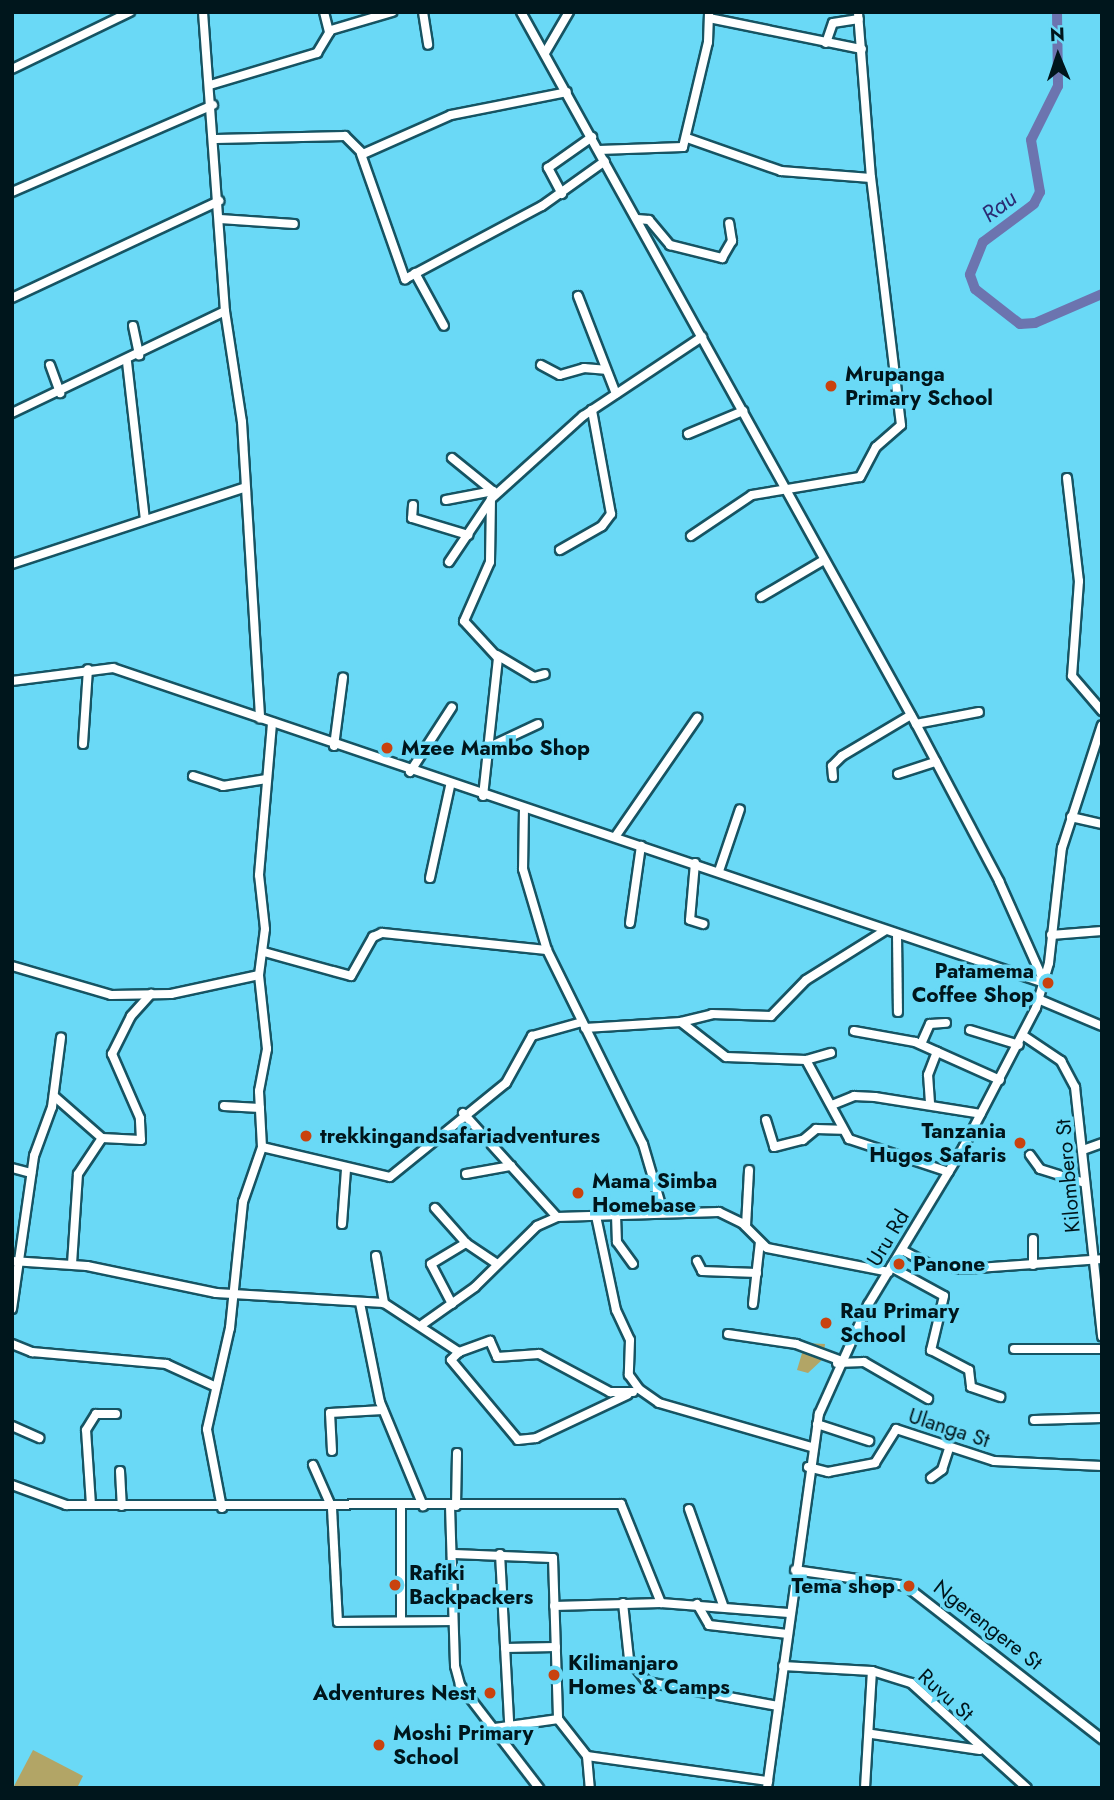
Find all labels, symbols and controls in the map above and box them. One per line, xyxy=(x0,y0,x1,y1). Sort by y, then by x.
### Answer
north arrow xyxy=(1023,21,1093,91)
text: N xyxy=(1049,21,1065,48)
water label: Rau xyxy=(976,184,1022,228)
place label: Mrupanga Primary School xyxy=(845,361,993,411)
marker: Mrupanga Primary School xyxy=(823,378,839,394)
place label: Mzee Mambo Shop xyxy=(401,735,590,761)
marker: Mzee Mambo Shop xyxy=(379,740,395,756)
place label: Patamema Coffee Shop xyxy=(912,958,1034,1008)
marker: Patamema Coffee Shop xyxy=(1040,975,1056,991)
place label: Tanzania Hugos Safaris xyxy=(869,1118,1006,1168)
street label: Kilombero St xyxy=(1050,1118,1086,1234)
place label: trekkingandsafariadventures xyxy=(320,1123,600,1149)
marker: trekkingandsafariadventures xyxy=(298,1128,314,1144)
marker: Tanzania Hugos Safaris xyxy=(1012,1135,1028,1151)
place label: Mama Simba Homebase xyxy=(592,1168,717,1218)
marker: Mama Simba Homebase xyxy=(570,1185,586,1201)
street label: Uru Rd xyxy=(861,1205,915,1271)
place label: Panone xyxy=(913,1251,985,1277)
marker: Panone xyxy=(891,1256,907,1272)
place label: Rau Primary School xyxy=(840,1298,959,1348)
marker: Rau Primary School xyxy=(818,1315,834,1331)
street label: Ulanga St xyxy=(905,1403,993,1453)
place label: Rafiki Backpackers xyxy=(409,1560,533,1610)
place label: Tema shop xyxy=(792,1573,895,1599)
street label: Ngerengere St xyxy=(929,1575,1047,1675)
marker: Rafiki Backpackers xyxy=(387,1577,403,1593)
marker: Tema shop xyxy=(901,1578,917,1594)
place label: Kilimanjaro Homes & Camps xyxy=(568,1650,730,1700)
street label: Ruvu St xyxy=(913,1664,979,1726)
marker: Kilimanjaro Homes & Camps xyxy=(546,1667,562,1683)
place label: Adventures Nest xyxy=(313,1680,476,1706)
marker: Adventures Nest xyxy=(482,1685,498,1701)
place label: Moshi Primary School xyxy=(393,1720,534,1770)
marker: Moshi Primary School xyxy=(371,1737,387,1753)

